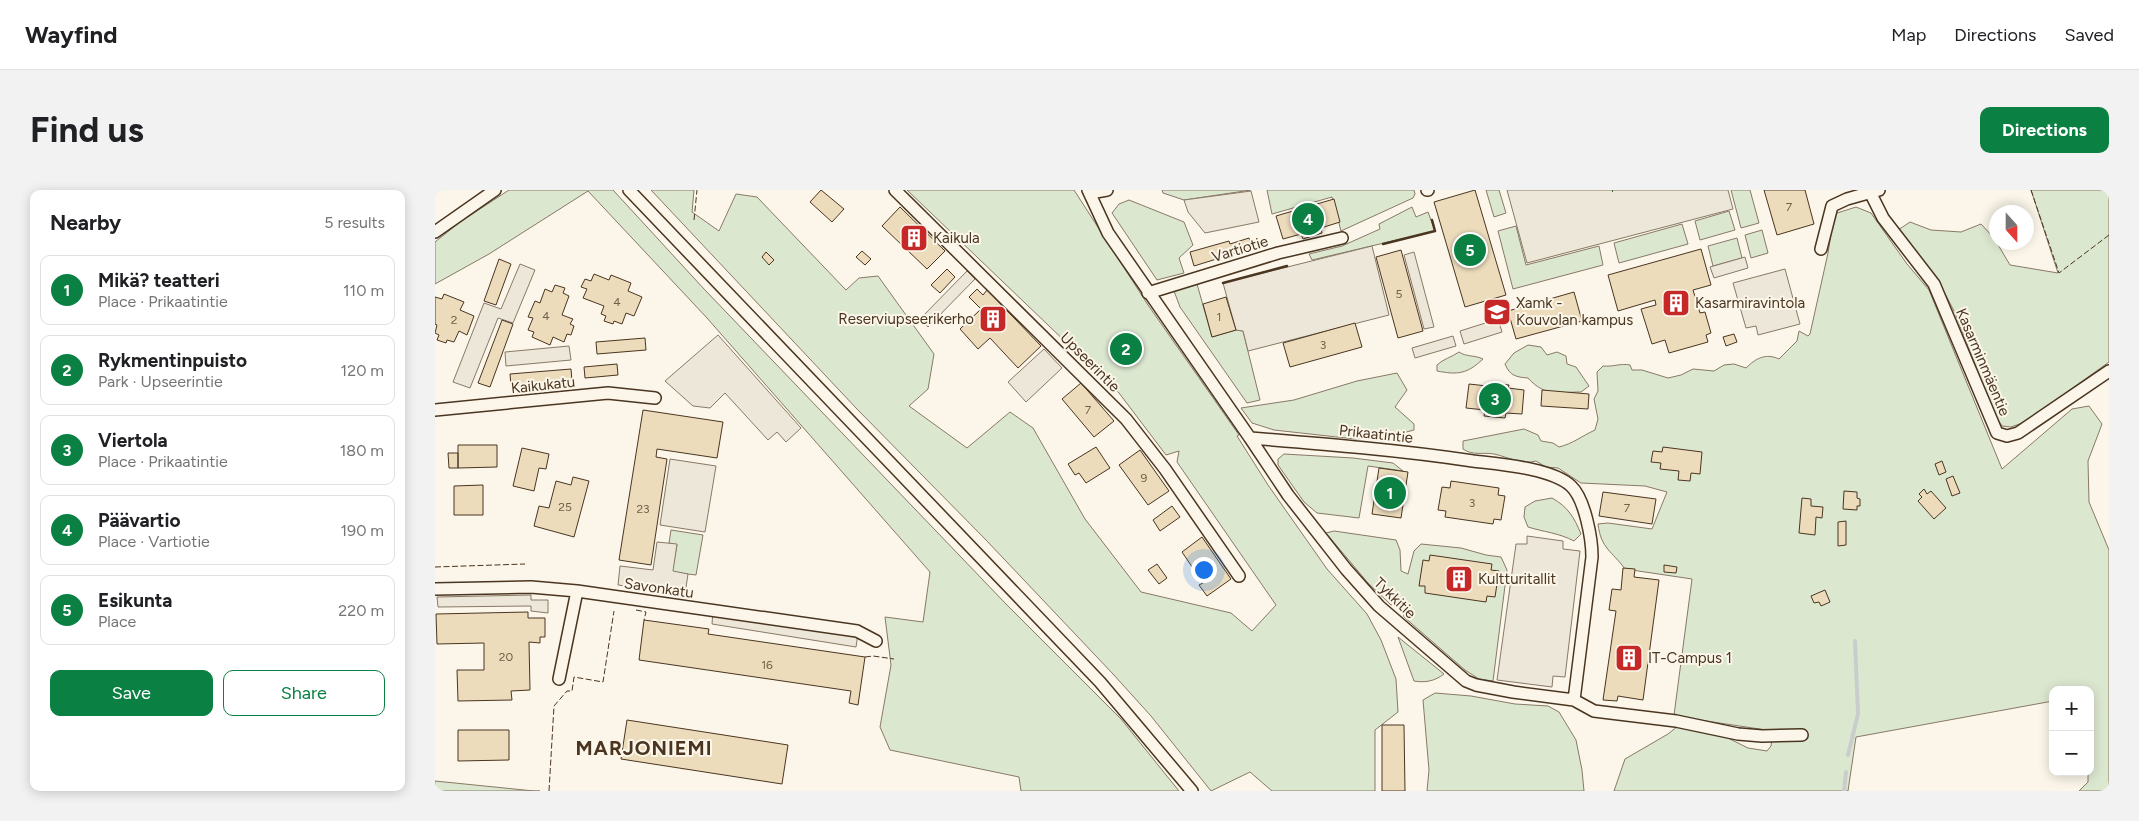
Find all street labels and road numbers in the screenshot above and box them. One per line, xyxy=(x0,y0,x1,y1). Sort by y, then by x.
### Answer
street label: Vartiotie xyxy=(1210,232,1270,266)
street label: Kasarminmäentie xyxy=(1952,305,2014,419)
street label: Upseerintie xyxy=(1056,328,1124,396)
street label: Kaikukatu xyxy=(510,373,576,397)
street label: Prikaatintie xyxy=(1338,421,1414,447)
street label: Savonkatu xyxy=(623,574,695,602)
street label: Tykkitie xyxy=(1370,574,1420,622)

